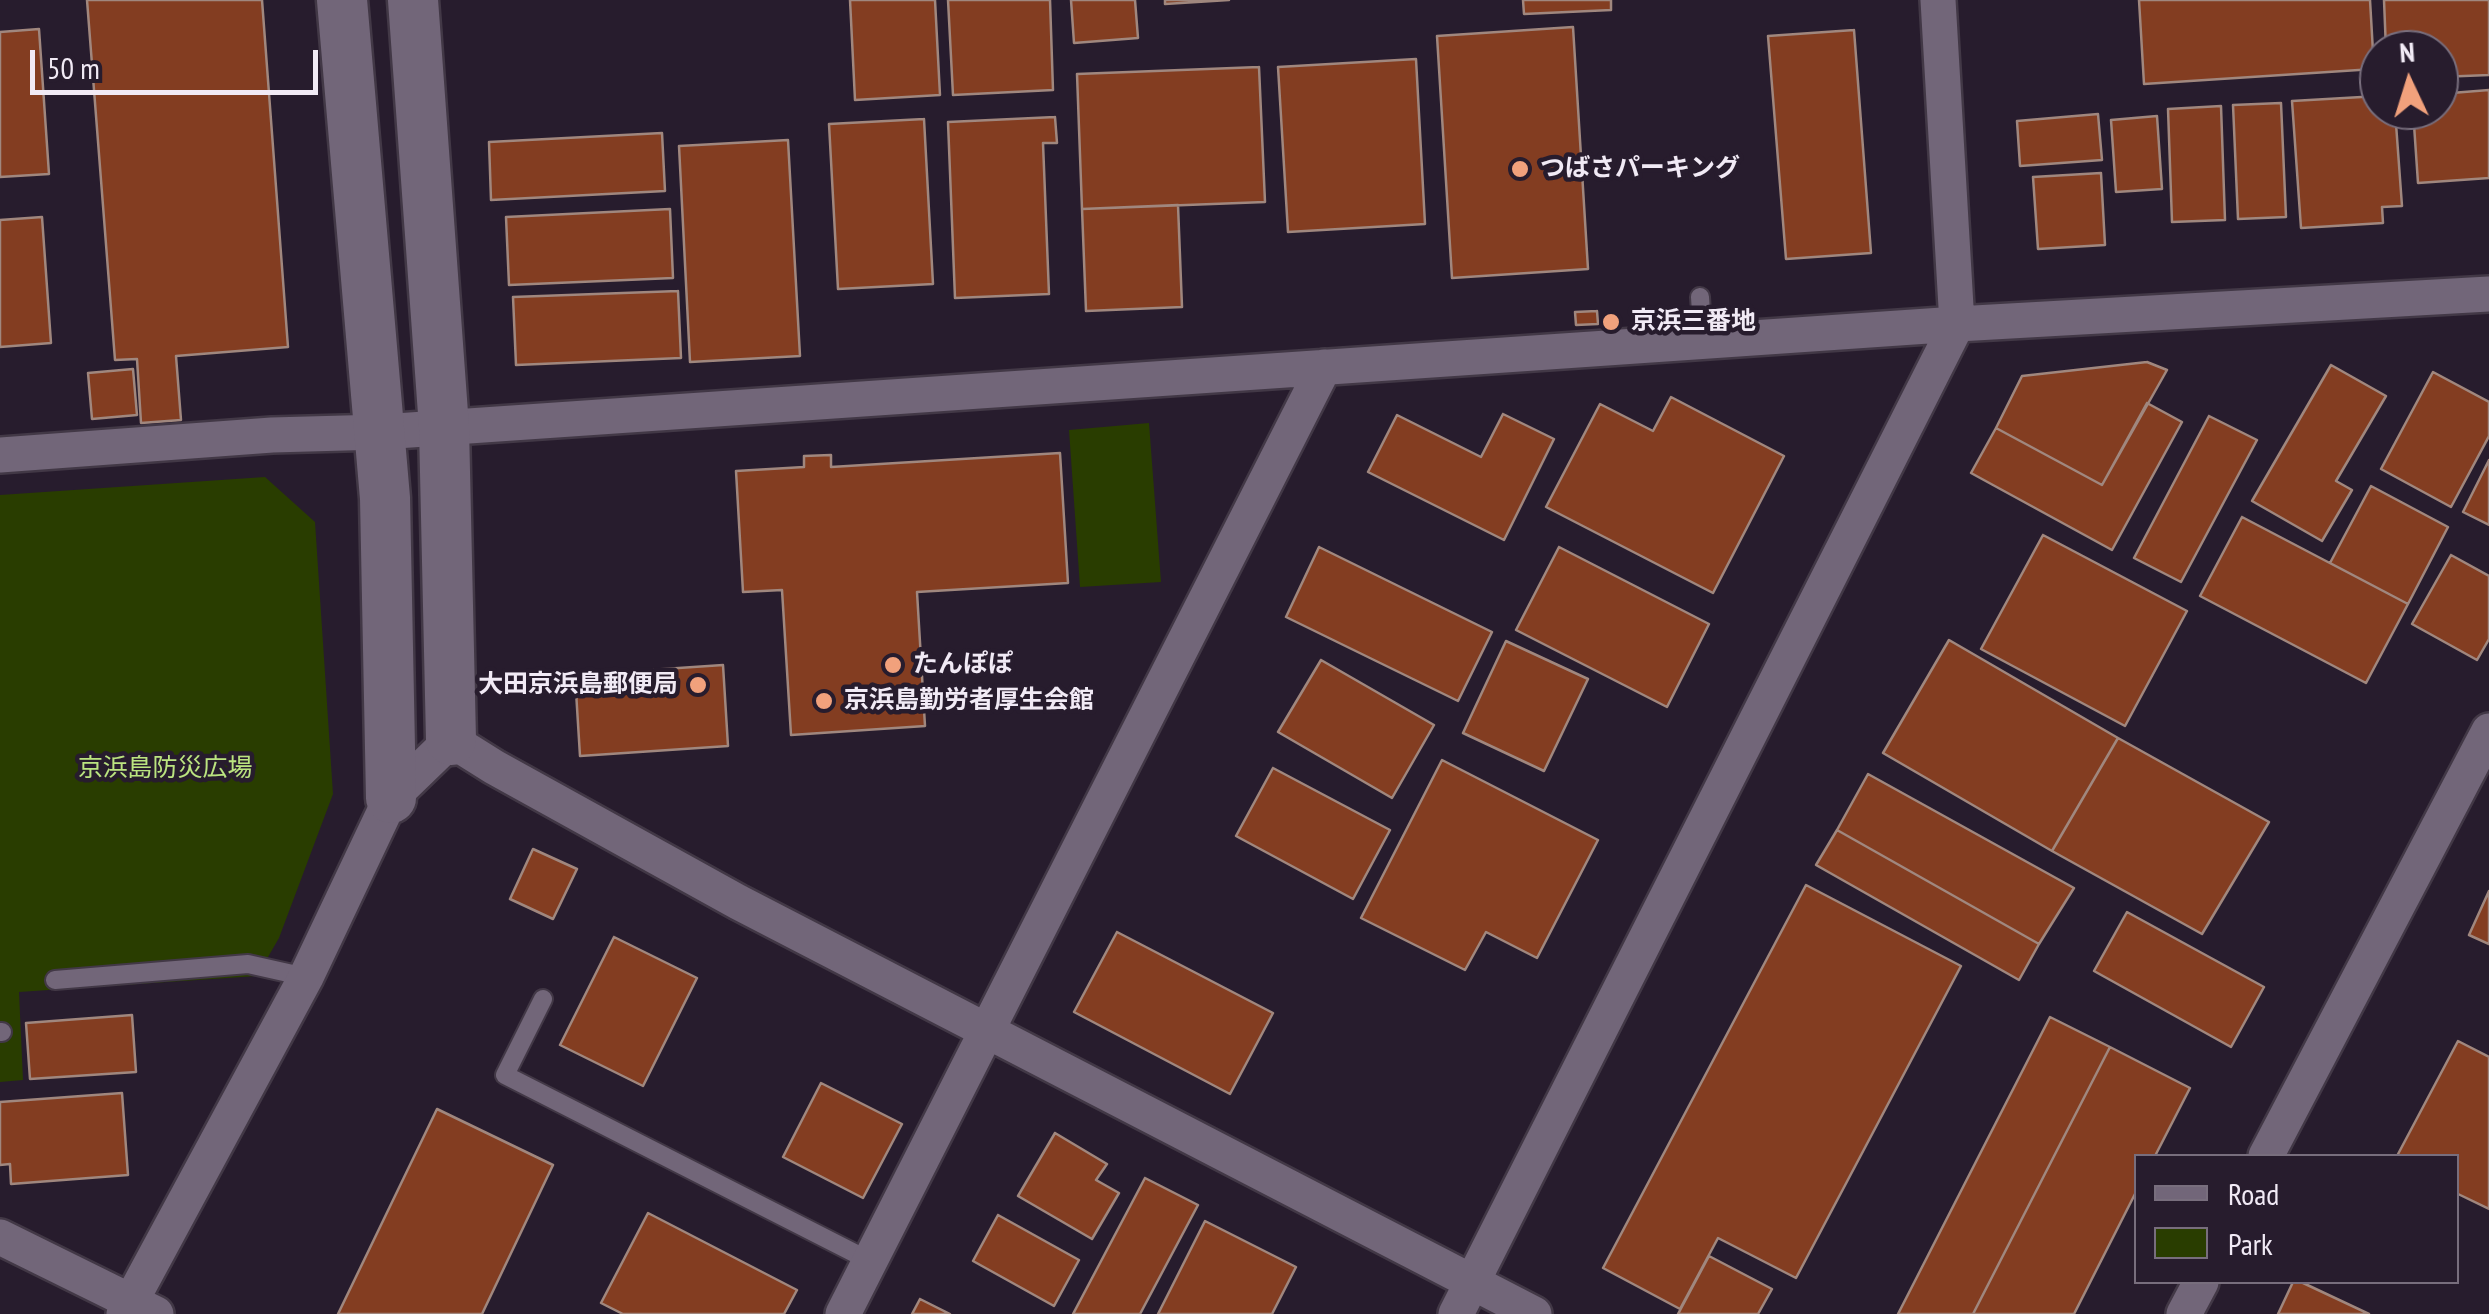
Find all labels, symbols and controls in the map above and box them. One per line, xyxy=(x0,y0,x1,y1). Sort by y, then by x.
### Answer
scale bar xyxy=(35,30,322,92)
north arrow xyxy=(2359,30,2459,130)
text: N xyxy=(2398,33,2416,71)
text: 50 m xyxy=(47,48,100,87)
place label: つばさパーキング xyxy=(1540,154,1740,184)
marker: つばさパーキング xyxy=(1509,158,1531,180)
place label: 京浜三番地 xyxy=(1631,307,1756,337)
marker: 京浜三番地 xyxy=(1600,311,1622,333)
place label: たんぽぽ xyxy=(913,650,1013,680)
marker: たんぽぽ xyxy=(882,654,904,676)
place label: 大田京浜島郵便局 xyxy=(478,670,678,700)
marker: 大田京浜島郵便局 xyxy=(687,674,709,696)
place label: 京浜島勤労者厚生会館 xyxy=(844,686,1094,716)
marker: 京浜島勤労者厚生会館 xyxy=(813,690,835,712)
park label: 京浜島防災広場 xyxy=(78,754,252,784)
legend xyxy=(2134,1154,2459,1284)
text: Road xyxy=(2228,1174,2279,1213)
text: Park xyxy=(2228,1224,2273,1263)

